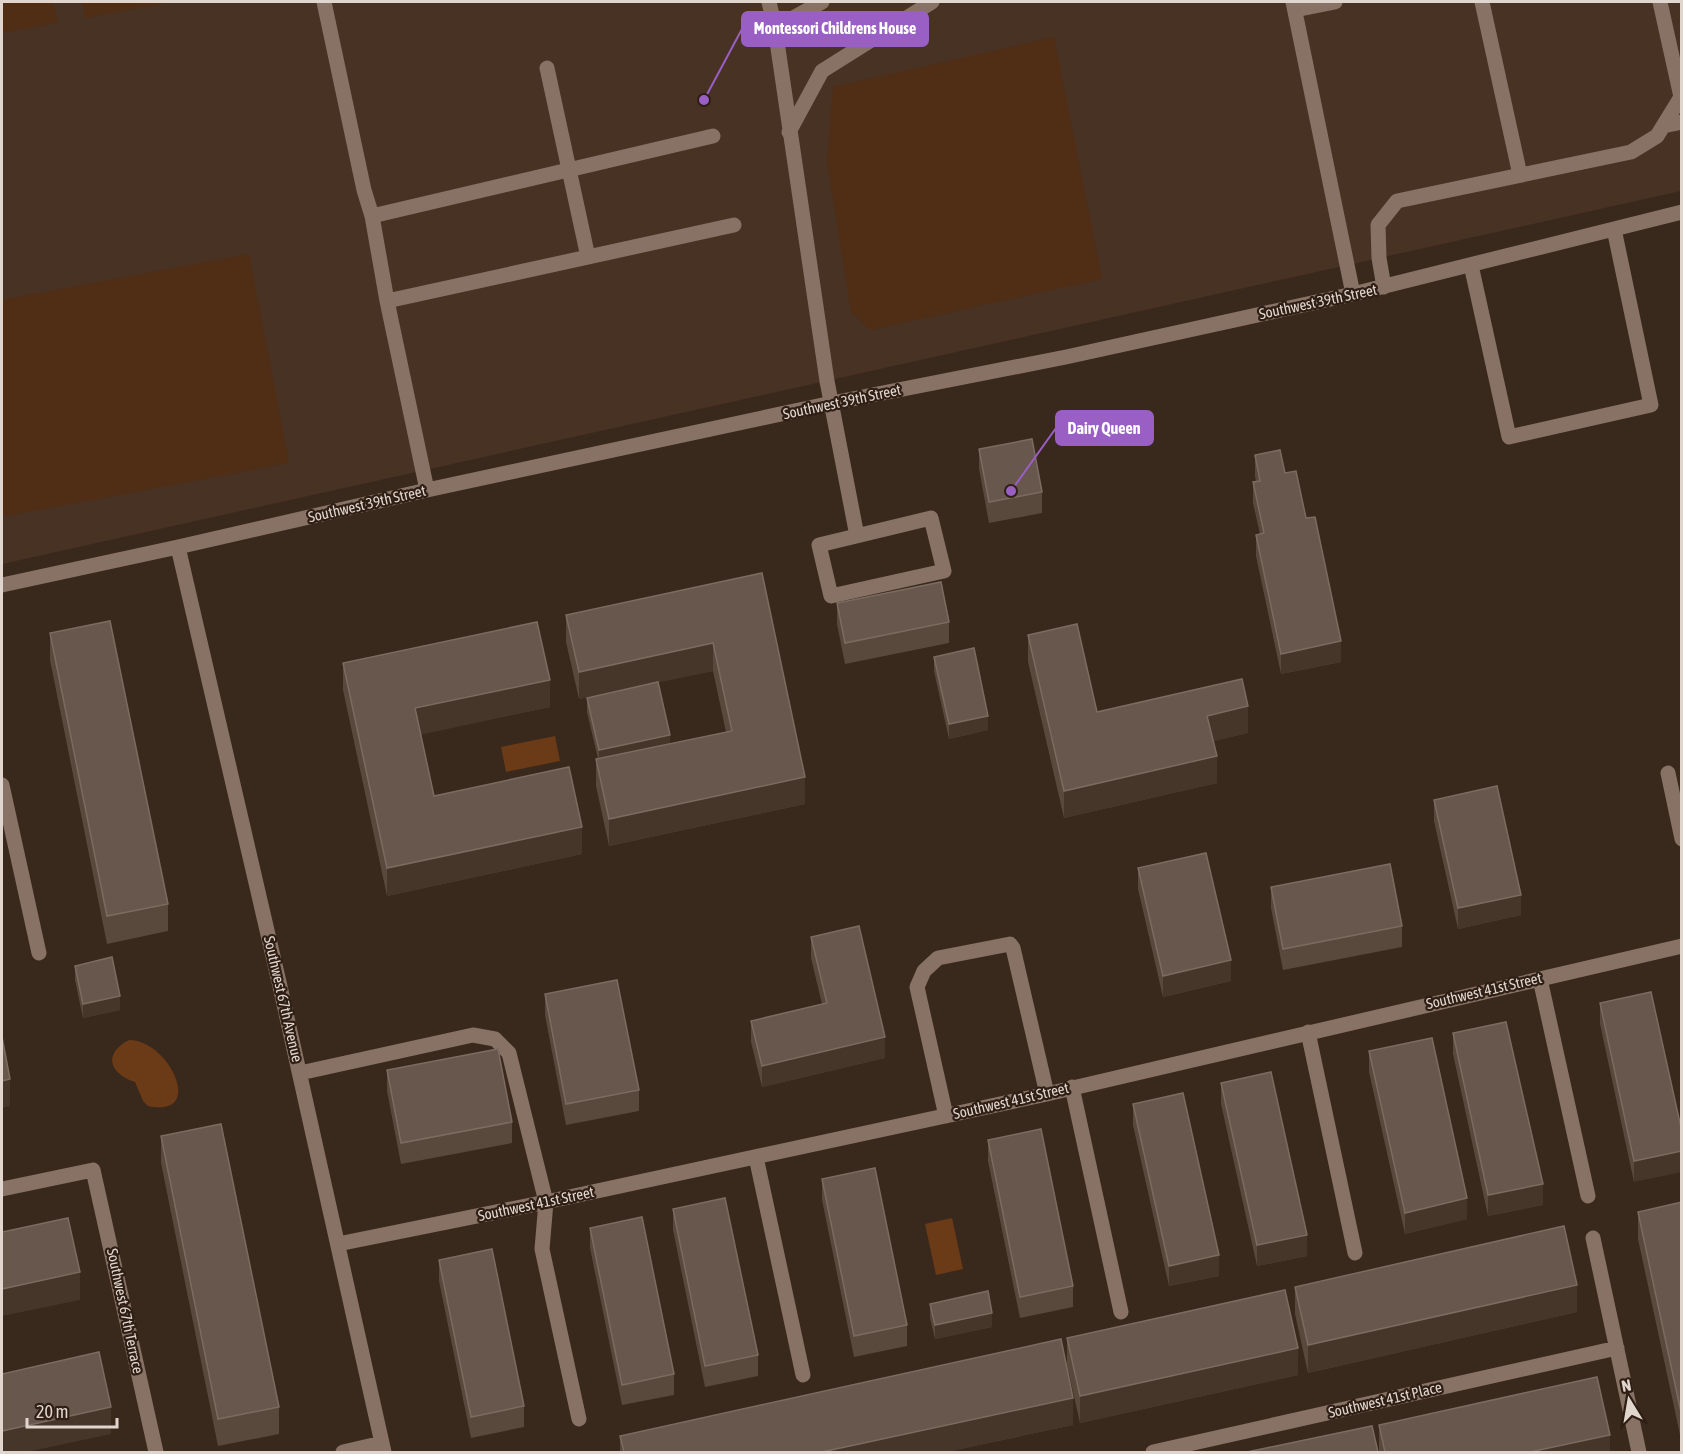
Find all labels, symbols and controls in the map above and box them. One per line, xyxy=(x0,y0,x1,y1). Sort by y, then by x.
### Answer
callout: Montessori Childrens House xyxy=(742,12,928,46)
text: Montessori Childrens House xyxy=(754,19,916,37)
street label: Southwest 39th Street xyxy=(1257,281,1378,322)
street label: Southwest 39th Street xyxy=(781,381,902,422)
callout: Dairy Queen xyxy=(1056,411,1153,445)
text: Dairy Queen xyxy=(1068,419,1141,437)
street label: Southwest 39th Street xyxy=(306,482,427,525)
street label: Southwest 67th Avenue xyxy=(261,934,306,1064)
street label: Southwest 41st Street xyxy=(1424,969,1543,1012)
street label: Southwest 41st Street xyxy=(951,1079,1070,1122)
street label: Southwest 41st Street xyxy=(476,1183,595,1224)
street label: Southwest 67th Terrace xyxy=(104,1247,147,1375)
north arrow xyxy=(1599,1370,1659,1430)
text: N xyxy=(1620,1376,1632,1395)
street label: Southwest 41st Place xyxy=(1327,1378,1443,1421)
scale bar xyxy=(27,1391,117,1429)
text: 20 m xyxy=(36,1401,68,1422)

